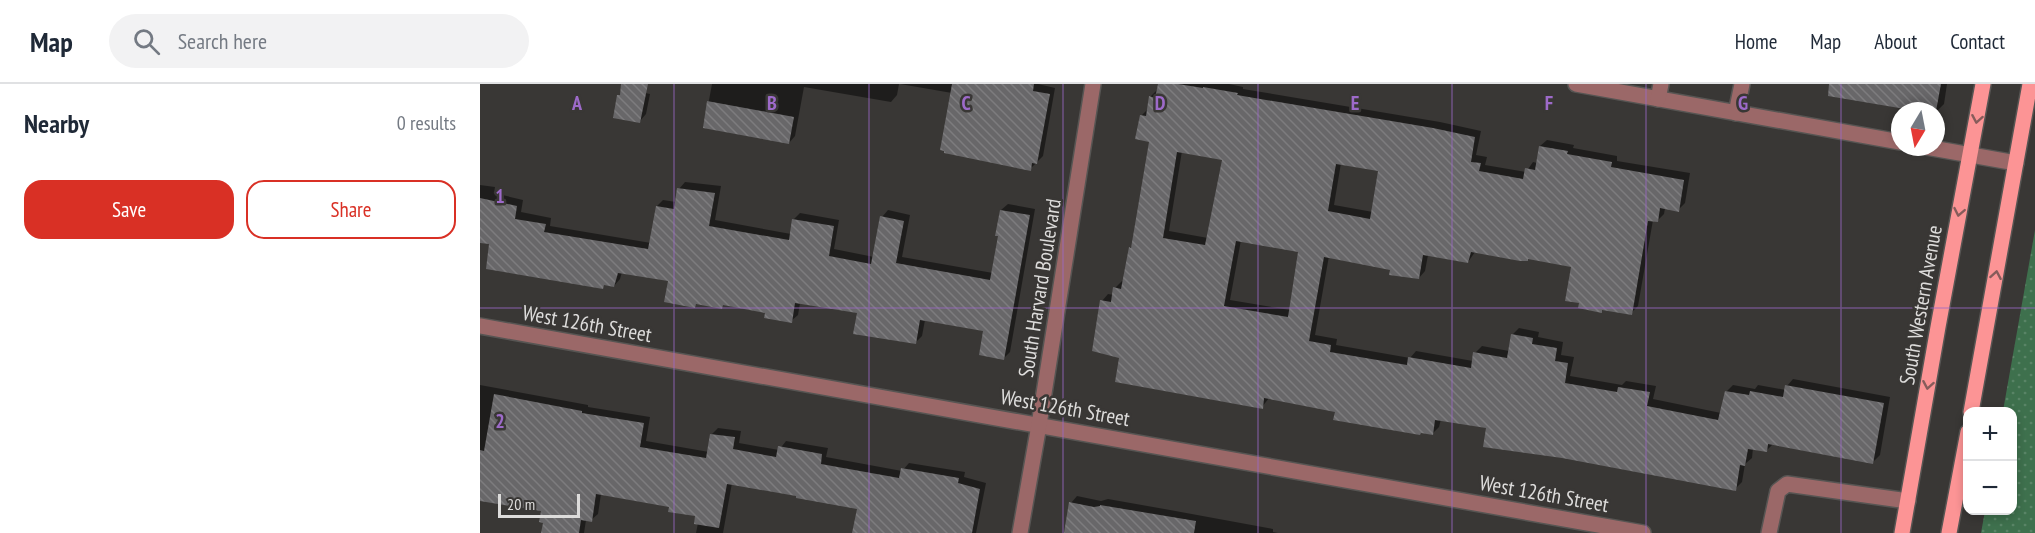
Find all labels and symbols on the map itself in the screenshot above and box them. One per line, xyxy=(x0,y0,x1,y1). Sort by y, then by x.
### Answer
text: A xyxy=(571,90,583,116)
text: B xyxy=(767,90,777,116)
text: C xyxy=(961,90,971,116)
text: D xyxy=(1155,90,1166,116)
text: E xyxy=(1351,90,1359,116)
text: F xyxy=(1545,90,1553,116)
text: G xyxy=(1738,90,1748,116)
north arrow xyxy=(1891,102,1945,156)
one-way arrow xyxy=(1971,114,1984,124)
text: 1 xyxy=(495,183,505,209)
street label: South Harvard Boulevard xyxy=(1012,197,1067,379)
one-way arrow xyxy=(1953,207,1966,217)
street label: South Western Avenue xyxy=(1893,223,1948,387)
one-way arrow xyxy=(1989,270,2002,280)
street label: West 126th Street xyxy=(520,299,654,348)
one-way arrow xyxy=(1922,379,1935,389)
street label: West 126th Street xyxy=(998,383,1132,432)
text: 2 xyxy=(495,408,505,434)
street label: West 126th Street xyxy=(1477,469,1611,518)
scale bar xyxy=(498,491,580,518)

